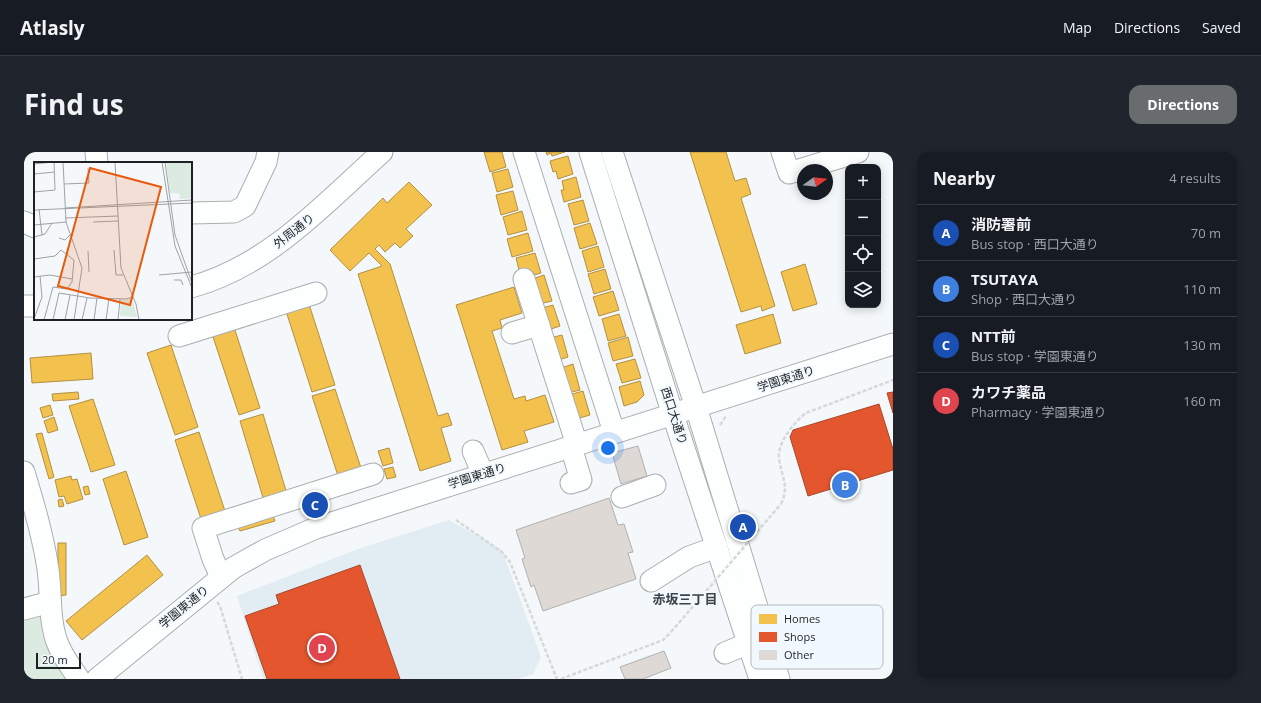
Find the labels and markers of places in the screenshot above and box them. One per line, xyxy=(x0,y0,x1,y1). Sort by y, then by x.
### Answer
pin: B xyxy=(832,470,858,500)
pin: C xyxy=(302,490,328,520)
pin: A xyxy=(730,512,756,542)
pin: D xyxy=(309,633,335,663)

